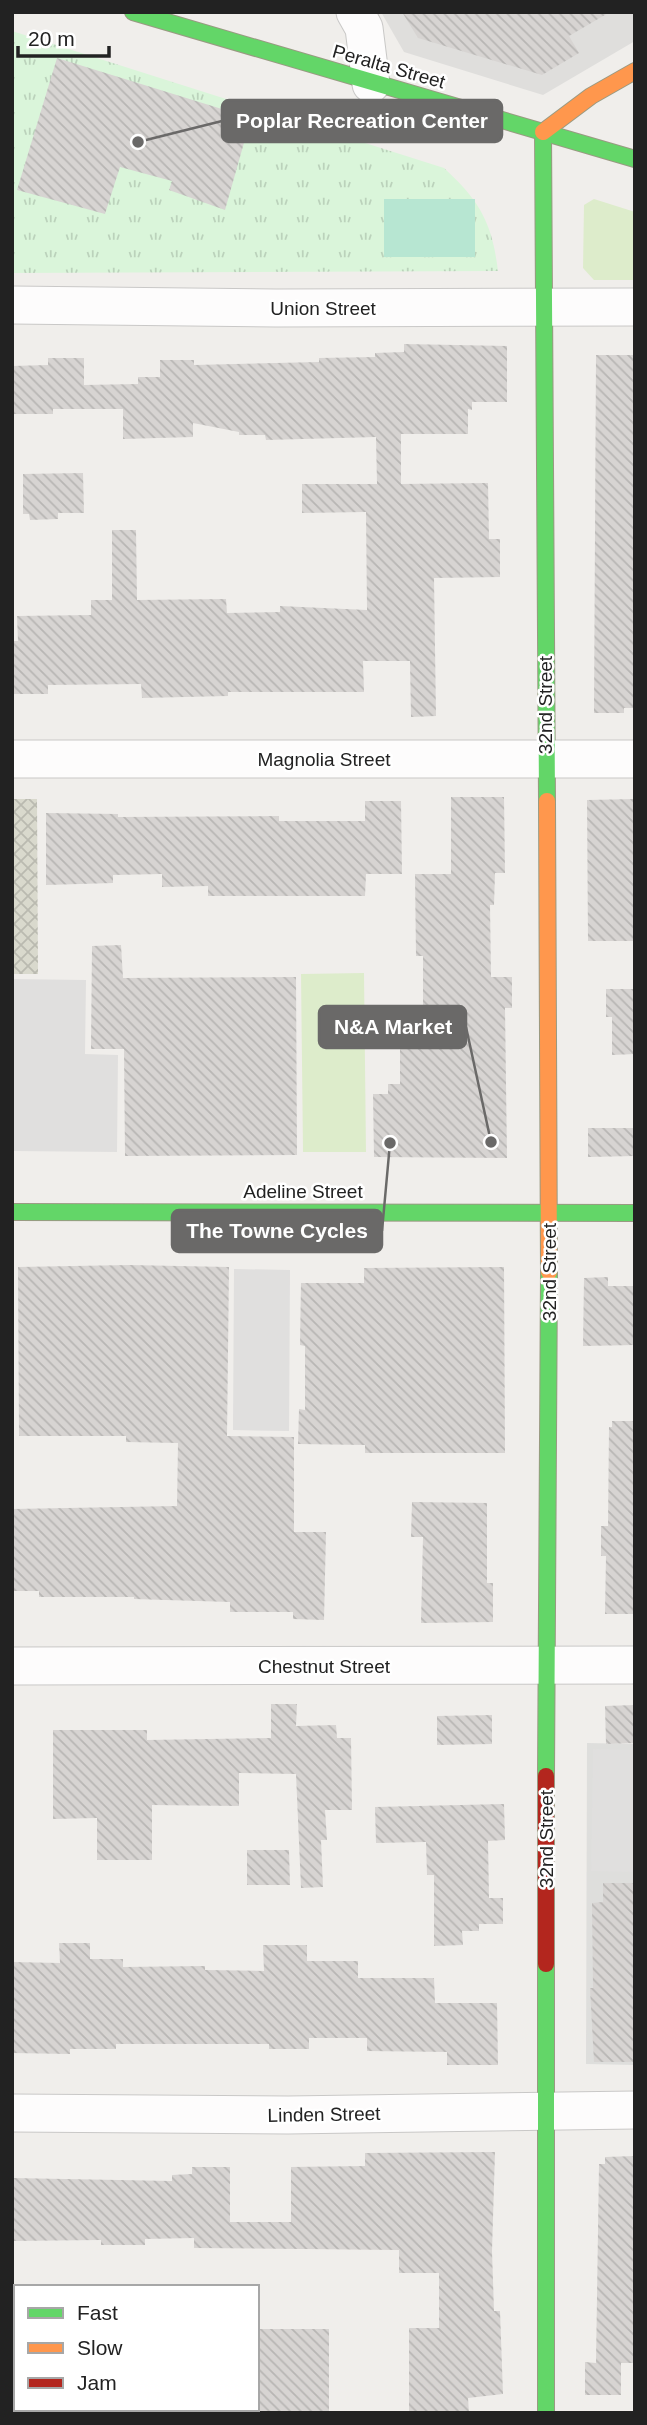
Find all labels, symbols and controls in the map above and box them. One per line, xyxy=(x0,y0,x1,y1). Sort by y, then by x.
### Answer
scale bar xyxy=(18,14,108,58)
text: 20 m xyxy=(28,27,75,50)
street label: Peralta Street xyxy=(330,40,448,93)
callout: Poplar Recreation Center xyxy=(222,100,502,142)
text: Poplar Recreation Center xyxy=(236,109,488,132)
street label: Union Street xyxy=(270,298,377,319)
street label: 32nd Street xyxy=(535,655,556,754)
street label: Magnolia Street xyxy=(257,749,391,770)
callout: N&A Market xyxy=(319,1006,466,1048)
text: N&A Market xyxy=(334,1015,452,1038)
street label: Adeline Street xyxy=(243,1181,363,1202)
callout: The Towne Cycles xyxy=(172,1210,382,1252)
text: The Towne Cycles xyxy=(186,1219,368,1242)
street label: 32nd Street xyxy=(539,1222,560,1321)
street label: Chestnut Street xyxy=(258,1656,391,1677)
street label: 32nd Street xyxy=(536,1789,557,1888)
street label: Linden Street xyxy=(267,2103,381,2126)
legend xyxy=(14,2285,259,2411)
text: Fast xyxy=(77,2301,118,2324)
text: Slow xyxy=(77,2336,123,2359)
text: Jam xyxy=(77,2371,117,2394)

